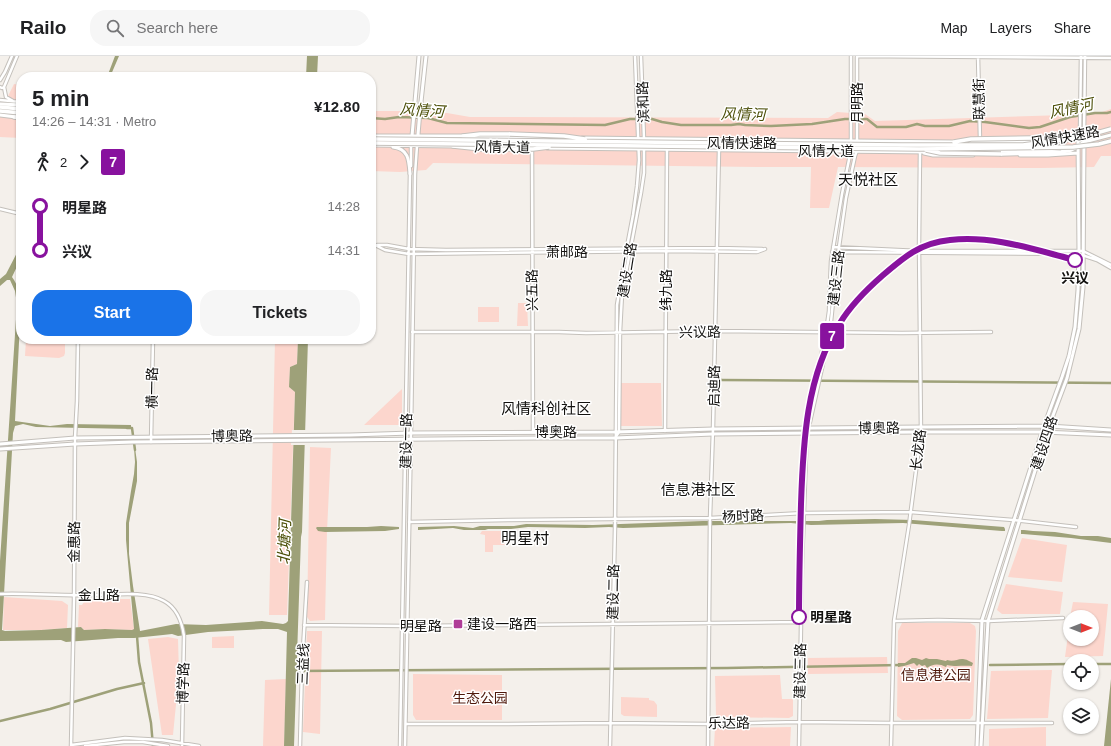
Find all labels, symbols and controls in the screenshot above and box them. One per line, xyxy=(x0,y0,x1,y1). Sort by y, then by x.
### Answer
search box xyxy=(90,10,370,46)
text: Railo xyxy=(20,17,66,38)
icon: search xyxy=(104,17,126,39)
text: Search here xyxy=(136,19,218,36)
text: Map xyxy=(940,20,968,36)
text: Layers xyxy=(990,20,1032,36)
text: Share xyxy=(1054,20,1091,36)
street label: 联慧街 xyxy=(971,78,987,120)
street label: 滨和路 xyxy=(634,81,652,123)
street label: 月明路 xyxy=(849,82,865,124)
text: 5 min xyxy=(32,86,89,111)
water label: 风情河 xyxy=(1047,94,1098,121)
text: ¥12.80 xyxy=(314,98,360,115)
water label: 风情河 xyxy=(399,100,448,120)
water label: 风情河 xyxy=(720,105,769,123)
text: 14:26 – 14:31 · Metro xyxy=(32,114,156,129)
street label: 风情快速路 xyxy=(1029,123,1101,151)
street label: 风情快速路 xyxy=(707,135,777,151)
street label: 风情大道 xyxy=(474,139,530,155)
street label: 风情大道 xyxy=(798,143,854,159)
icon: walk xyxy=(32,151,54,173)
icon: forward xyxy=(73,151,95,173)
text: 7 xyxy=(109,154,117,170)
text: 2 xyxy=(60,155,67,170)
district label: 天悦社区 xyxy=(838,171,898,188)
text: 明星路 xyxy=(62,199,107,216)
text: 14:28 xyxy=(327,199,360,214)
street label: 建设二路 xyxy=(615,241,639,299)
text: 兴议 xyxy=(62,243,92,260)
text: 14:31 xyxy=(327,243,360,258)
street label: 萧邮路 xyxy=(546,244,588,260)
street label: 建设三路 xyxy=(825,249,847,307)
marker: 兴议 xyxy=(1067,252,1083,268)
street label: 兴五路 xyxy=(524,269,540,311)
street label: 纬九路 xyxy=(658,269,674,311)
place label: 兴议 xyxy=(1061,270,1089,286)
button: Start xyxy=(32,290,192,336)
button: Tickets xyxy=(200,290,360,336)
line badge: 7 xyxy=(819,323,845,349)
street label: 兴议路 xyxy=(679,324,721,340)
text: 7 xyxy=(828,328,836,344)
street label: 启迪路 xyxy=(706,365,722,407)
street label: 横一路 xyxy=(144,367,160,409)
district label: 风情科创社区 xyxy=(501,400,591,417)
street label: 建设一路 xyxy=(398,413,414,469)
street label: 建设四路 xyxy=(1028,414,1060,472)
street label: 博奥路 xyxy=(858,420,900,436)
street label: 博奥路 xyxy=(535,424,577,440)
street label: 博奥路 xyxy=(211,428,253,444)
street label: 长龙路 xyxy=(908,428,928,472)
district label: 信息港社区 xyxy=(660,481,736,498)
street label: 杨时路 xyxy=(722,507,764,525)
water label: 北塘河 xyxy=(275,516,293,565)
street label: 金惠路 xyxy=(66,521,82,563)
district label: 明星村 xyxy=(501,530,549,547)
street label: 建设二路 xyxy=(605,564,621,620)
street label: 金山路 xyxy=(78,587,120,603)
marker: 明星路 xyxy=(791,609,807,625)
place label: 明星路 xyxy=(810,609,852,625)
north arrow xyxy=(1063,610,1099,646)
map controls xyxy=(1063,610,1099,734)
place label: 建设一路西 xyxy=(467,616,537,632)
street label: 明星路 xyxy=(400,618,442,634)
marker: 建设一路西 xyxy=(452,618,464,630)
street label: 三益线 xyxy=(294,643,312,685)
street label: 建设三路 xyxy=(792,643,808,699)
button: locate xyxy=(1063,654,1099,690)
street label: 博学路 xyxy=(174,662,192,704)
park label: 信息港公园 xyxy=(901,667,971,683)
park label: 生态公园 xyxy=(452,690,508,706)
button: layers xyxy=(1063,698,1099,734)
street label: 乐达路 xyxy=(708,715,750,731)

